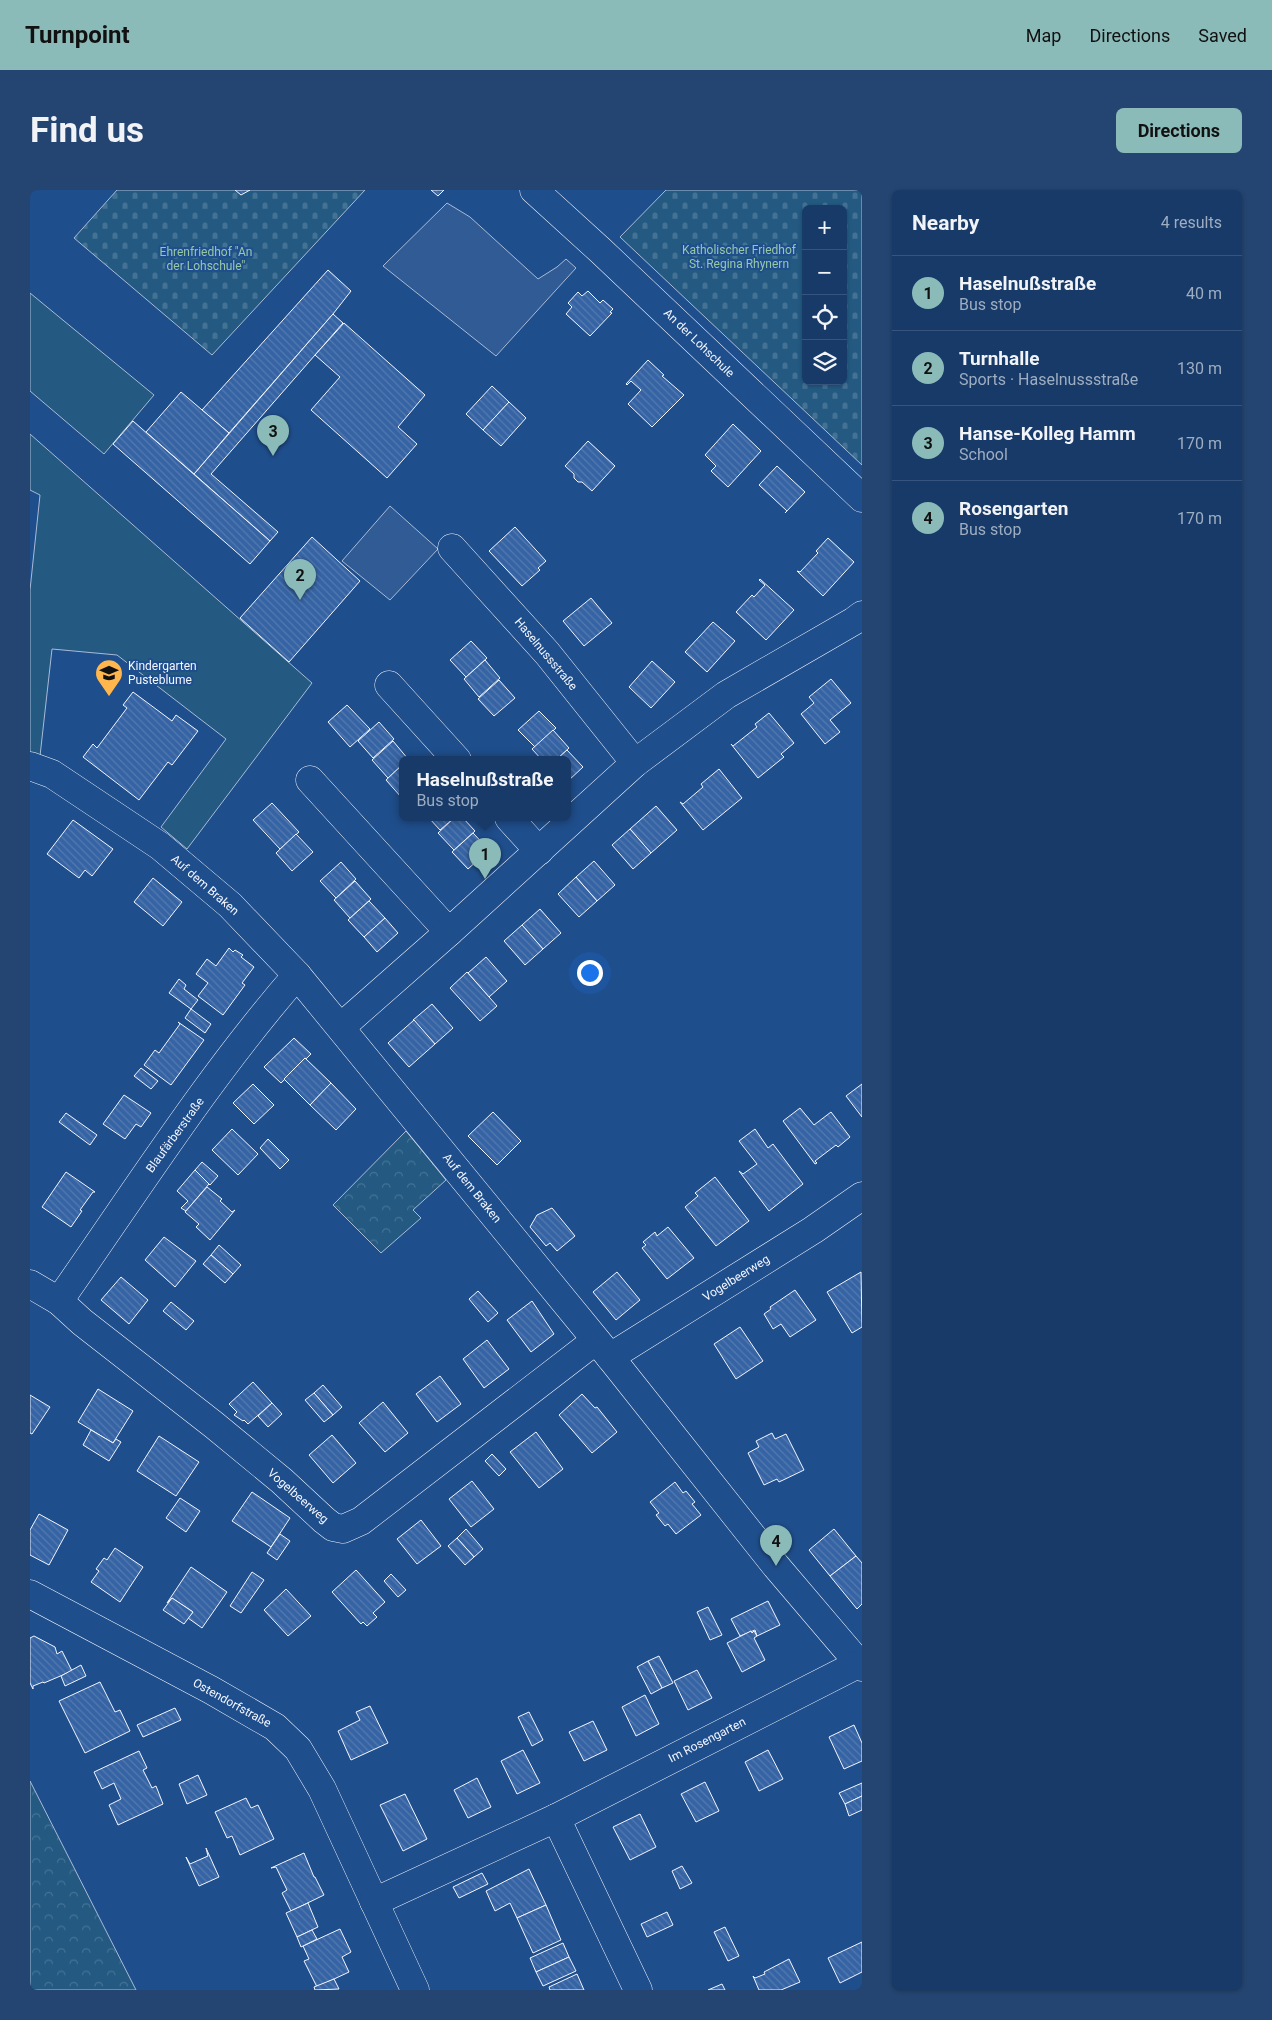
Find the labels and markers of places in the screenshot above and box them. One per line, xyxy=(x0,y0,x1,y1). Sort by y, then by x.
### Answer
pin: 3 xyxy=(257,415,289,456)
pin: 2 xyxy=(284,559,316,600)
school or university icon: Kindergarten Pusteblume xyxy=(94,658,124,697)
place label: Kindergarten Pusteblume xyxy=(128,659,197,687)
pin: 1 xyxy=(469,838,501,879)
pin: 4 xyxy=(760,1525,792,1566)

